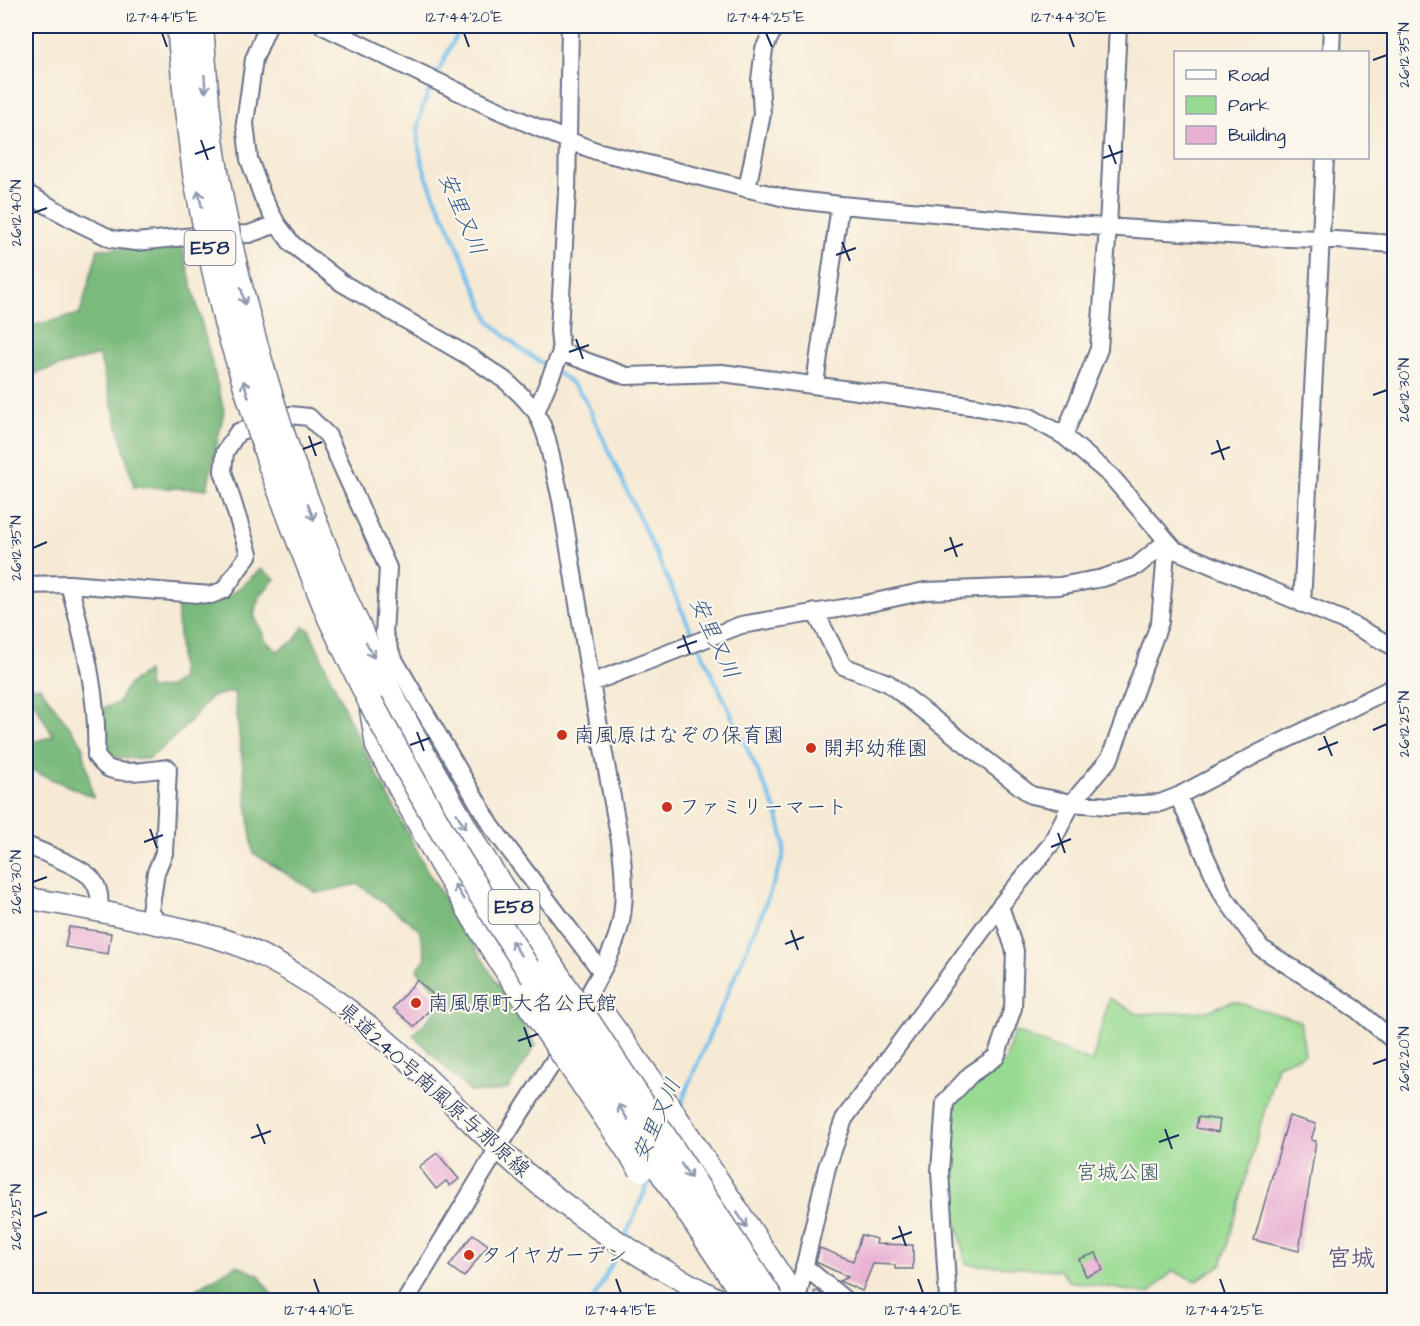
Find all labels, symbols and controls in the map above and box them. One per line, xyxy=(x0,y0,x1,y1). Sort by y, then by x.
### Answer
text: 127°44'15"E xyxy=(127,7,198,28)
text: 127°44'20"E xyxy=(426,7,502,28)
text: 127°44'25"E xyxy=(727,7,805,28)
text: 127°44'30"E xyxy=(1031,7,1107,28)
text: 26°12'35"N xyxy=(1394,22,1415,88)
legend xyxy=(1174,51,1369,159)
text: Road xyxy=(1228,63,1269,88)
one-way arrow xyxy=(200,73,211,93)
text: Park xyxy=(1228,93,1270,118)
text: Building xyxy=(1228,123,1286,149)
water label: 安里又川 xyxy=(431,167,493,261)
text: 26°12'40"N xyxy=(6,180,27,246)
one-way arrow xyxy=(194,190,205,210)
road number: E58 xyxy=(184,231,236,265)
one-way arrow xyxy=(237,287,249,306)
text: 26°12'30"N xyxy=(1394,358,1415,422)
one-way arrow xyxy=(240,380,251,399)
one-way arrow xyxy=(306,502,317,521)
text: 26°12'35"N xyxy=(6,515,27,581)
water label: 安里又川 xyxy=(681,592,747,684)
one-way arrow xyxy=(364,640,376,658)
text: 26°12'25"N xyxy=(1394,691,1415,757)
place label: 南風原はなぞの保育園 xyxy=(574,721,784,750)
marker: 南風原はなぞの保育園 xyxy=(555,728,569,742)
place label: 開邦幼稚園 xyxy=(823,734,928,763)
marker: 開邦幼稚園 xyxy=(804,741,818,755)
place label: ファミリーマート xyxy=(679,793,847,822)
marker: ファミリーマート xyxy=(660,800,674,814)
one-way arrow xyxy=(456,813,468,830)
text: 26°12'30"N xyxy=(6,850,27,914)
one-way arrow xyxy=(452,884,464,901)
road number: E58 xyxy=(488,890,540,924)
one-way arrow xyxy=(510,940,522,957)
place label: 南風原町大名公民館 xyxy=(428,989,617,1018)
street label: 県道240号南風原与那原線 xyxy=(332,996,536,1184)
marker: 南風原町大名公民館 xyxy=(409,996,423,1010)
text: 26°12'20"N xyxy=(1394,1026,1415,1092)
water label: 安里又川 xyxy=(625,1073,689,1167)
one-way arrow xyxy=(616,1103,629,1120)
park label: 宮城公園 xyxy=(1076,1158,1160,1187)
one-way arrow xyxy=(681,1162,693,1179)
text: 26°12'25"N xyxy=(6,1184,27,1250)
one-way arrow xyxy=(736,1211,748,1228)
place label: タイヤガーデン xyxy=(481,1241,627,1270)
district label: 宮城 xyxy=(1327,1242,1375,1276)
marker: タイヤガーデン xyxy=(462,1248,476,1262)
text: 127°44'10"E xyxy=(284,1300,354,1321)
text: 127°44'15"E xyxy=(586,1300,657,1321)
text: 127°44'20"E xyxy=(885,1300,961,1321)
text: 127°44'25"E xyxy=(1186,1300,1264,1321)

